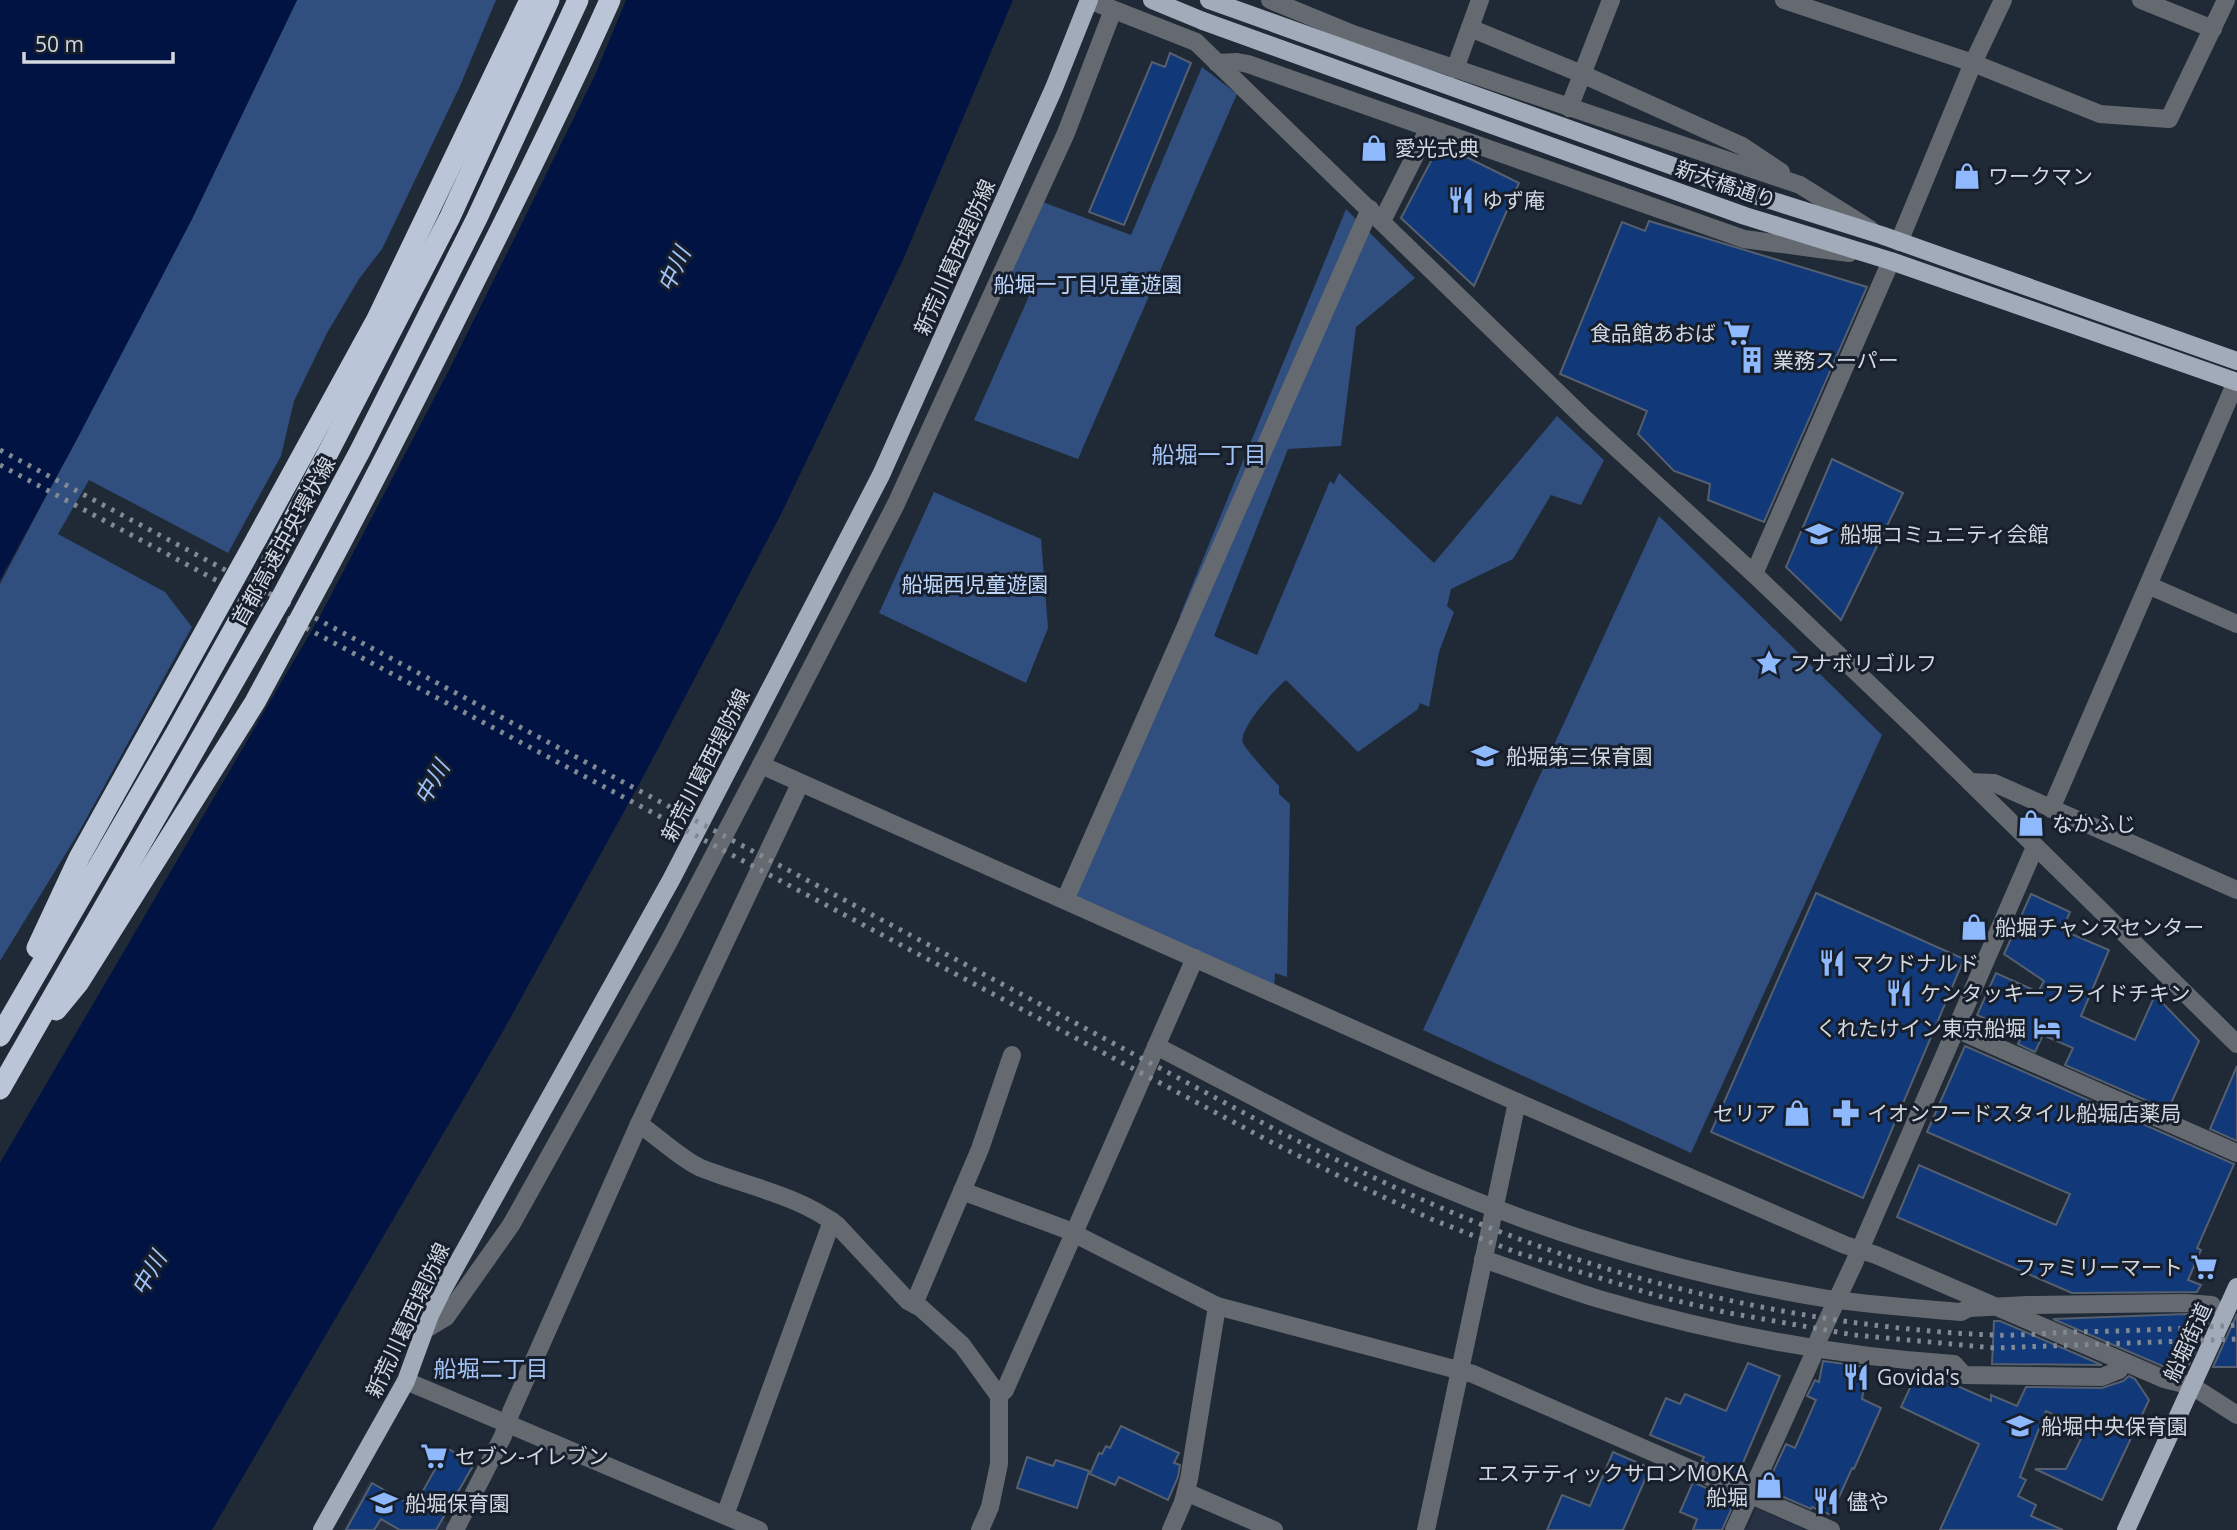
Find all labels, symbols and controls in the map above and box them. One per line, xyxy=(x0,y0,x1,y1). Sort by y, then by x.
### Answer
scale bar xyxy=(24,21,173,65)
text: 50 m xyxy=(35,30,84,58)
shop icon: 愛光式典 xyxy=(1359,133,1389,163)
place label: 愛光式典 xyxy=(1395,134,1479,162)
street label: 新大橋通り xyxy=(1672,154,1780,214)
shop icon: ワークマン xyxy=(1952,161,1982,191)
place label: ワークマン xyxy=(1988,162,2093,190)
street label: 新荒川葛西堤防線 xyxy=(907,175,1001,339)
restaurant icon: ゆず庵 xyxy=(1446,185,1476,215)
place label: ゆず庵 xyxy=(1482,186,1545,214)
water label: 中川 xyxy=(649,239,698,297)
park label: 船堀一丁目児童遊園 xyxy=(994,270,1183,298)
supermarket icon: 食品館あおば xyxy=(1722,318,1752,348)
place label: 食品館あおば xyxy=(1590,319,1716,347)
building icon: 業務スーパー xyxy=(1737,345,1767,375)
place label: 業務スーパー xyxy=(1773,346,1899,374)
district label: 船堀一丁目 xyxy=(1152,438,1267,470)
street label: 首都高速中央環状線 xyxy=(225,452,341,630)
school or university icon: 船堀コミュニティ会館 xyxy=(1804,519,1834,549)
place label: 船堀コミュニティ会館 xyxy=(1840,520,2049,548)
park label: 船堀西児童遊園 xyxy=(902,570,1049,598)
place icon: フナボリゴルフ xyxy=(1754,648,1784,678)
place label: フナボリゴルフ xyxy=(1790,649,1937,677)
street label: 新荒川葛西堤防線 xyxy=(654,684,756,846)
school or university icon: 船堀第三保育園 xyxy=(1470,741,1500,771)
place label: 船堀第三保育園 xyxy=(1506,742,1653,770)
water label: 中川 xyxy=(406,751,458,810)
shop icon: なかふじ xyxy=(2016,808,2046,838)
place label: なかふじ xyxy=(2052,809,2136,837)
shop icon: 船堀チャンスセンター xyxy=(1959,912,1989,942)
place label: 船堀チャンスセンター xyxy=(1995,913,2204,941)
restaurant icon: マクドナルド xyxy=(1817,948,1847,978)
place label: マクドナルド xyxy=(1853,949,1979,977)
restaurant icon: ケンタッキーフライドチキン xyxy=(1884,978,1914,1008)
place label: ケンタッキーフライドチキン xyxy=(1920,979,2190,1007)
hotel icon: くれたけイン東京船堀 xyxy=(2032,1013,2062,1043)
place label: くれたけイン東京船堀 xyxy=(1816,1014,2026,1042)
shop icon: セリア xyxy=(1782,1098,1812,1128)
pharmacy icon: イオンフードスタイル船堀店薬局 xyxy=(1831,1098,1861,1128)
place label: セリア xyxy=(1713,1099,1776,1127)
place label: イオンフードスタイル船堀店薬局 xyxy=(1867,1099,2181,1127)
street label: 新荒川葛西堤防線 xyxy=(359,1238,455,1402)
water label: 中川 xyxy=(123,1242,175,1301)
supermarket icon: ファミリーマート xyxy=(2189,1252,2219,1282)
place label: ファミリーマート xyxy=(2015,1253,2183,1281)
street label: 船堀街道 xyxy=(2157,1298,2217,1386)
district label: 船堀二丁目 xyxy=(434,1352,549,1384)
restaurant icon: Govida's xyxy=(1841,1362,1871,1392)
place label: Govida's xyxy=(1877,1363,1960,1391)
school or university icon: 船堀中央保育園 xyxy=(2005,1411,2035,1441)
place label: 船堀中央保育園 xyxy=(2041,1412,2188,1440)
supermarket icon: セブン-イレブン xyxy=(419,1441,449,1471)
place label: セブン-イレブン xyxy=(455,1442,609,1470)
place label: エステティックサロンMOKA 船堀 xyxy=(1478,1459,1749,1511)
shop icon: エステティックサロンMOKA 船堀 xyxy=(1754,1470,1784,1500)
restaurant icon: 儘や xyxy=(1811,1486,1841,1516)
place label: 儘や xyxy=(1847,1487,1889,1515)
school or university icon: 船堀保育園 xyxy=(369,1488,399,1518)
place label: 船堀保育園 xyxy=(405,1489,510,1517)

